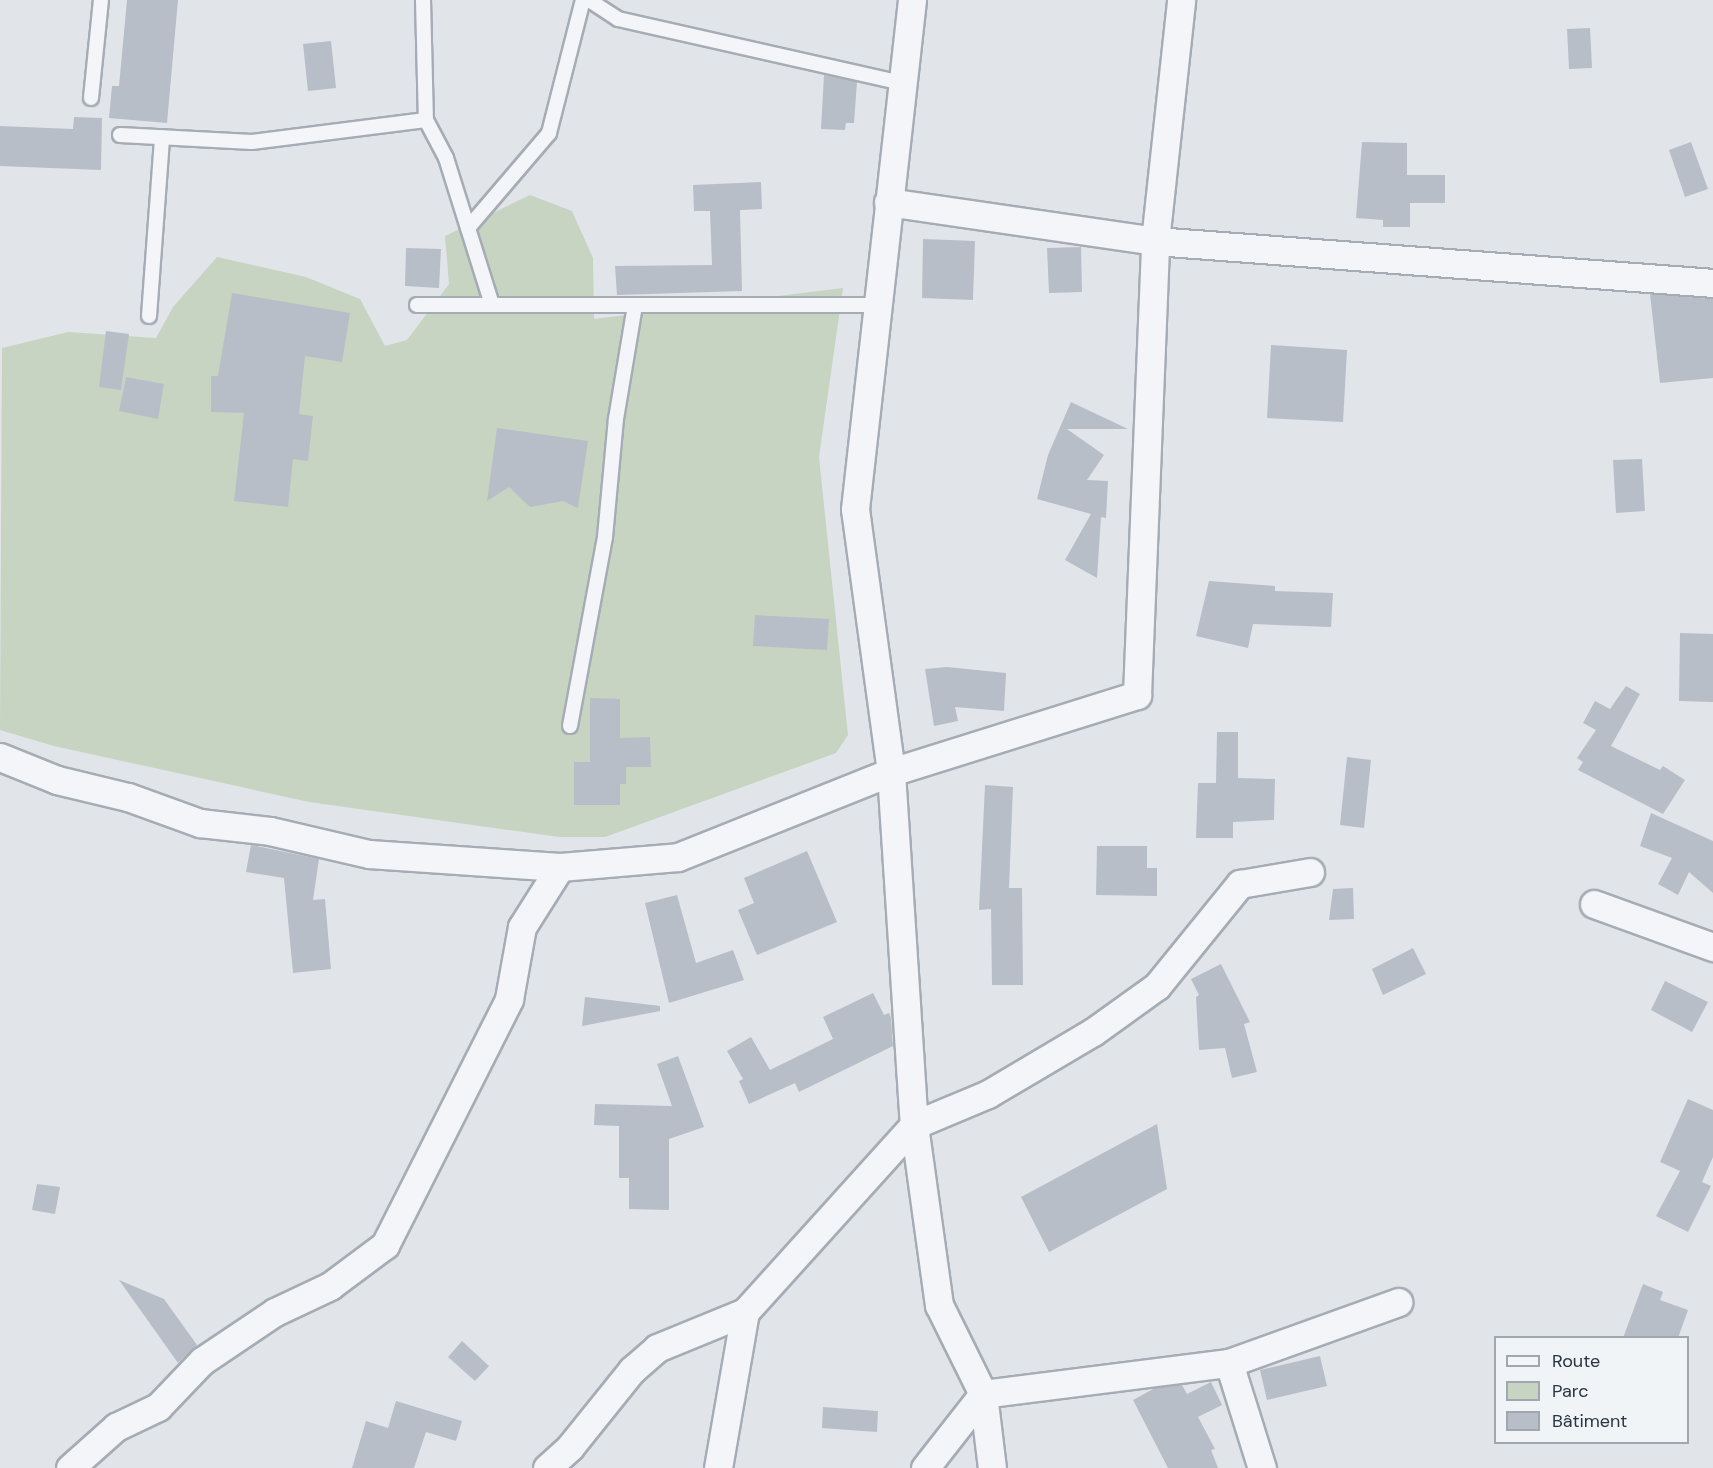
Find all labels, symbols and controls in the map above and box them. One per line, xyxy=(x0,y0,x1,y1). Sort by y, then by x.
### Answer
legend xyxy=(1494,1336,1689,1444)
text: Route xyxy=(1552,1349,1600,1373)
text: Parc xyxy=(1552,1379,1588,1403)
text: Bâtiment xyxy=(1552,1409,1627,1433)

